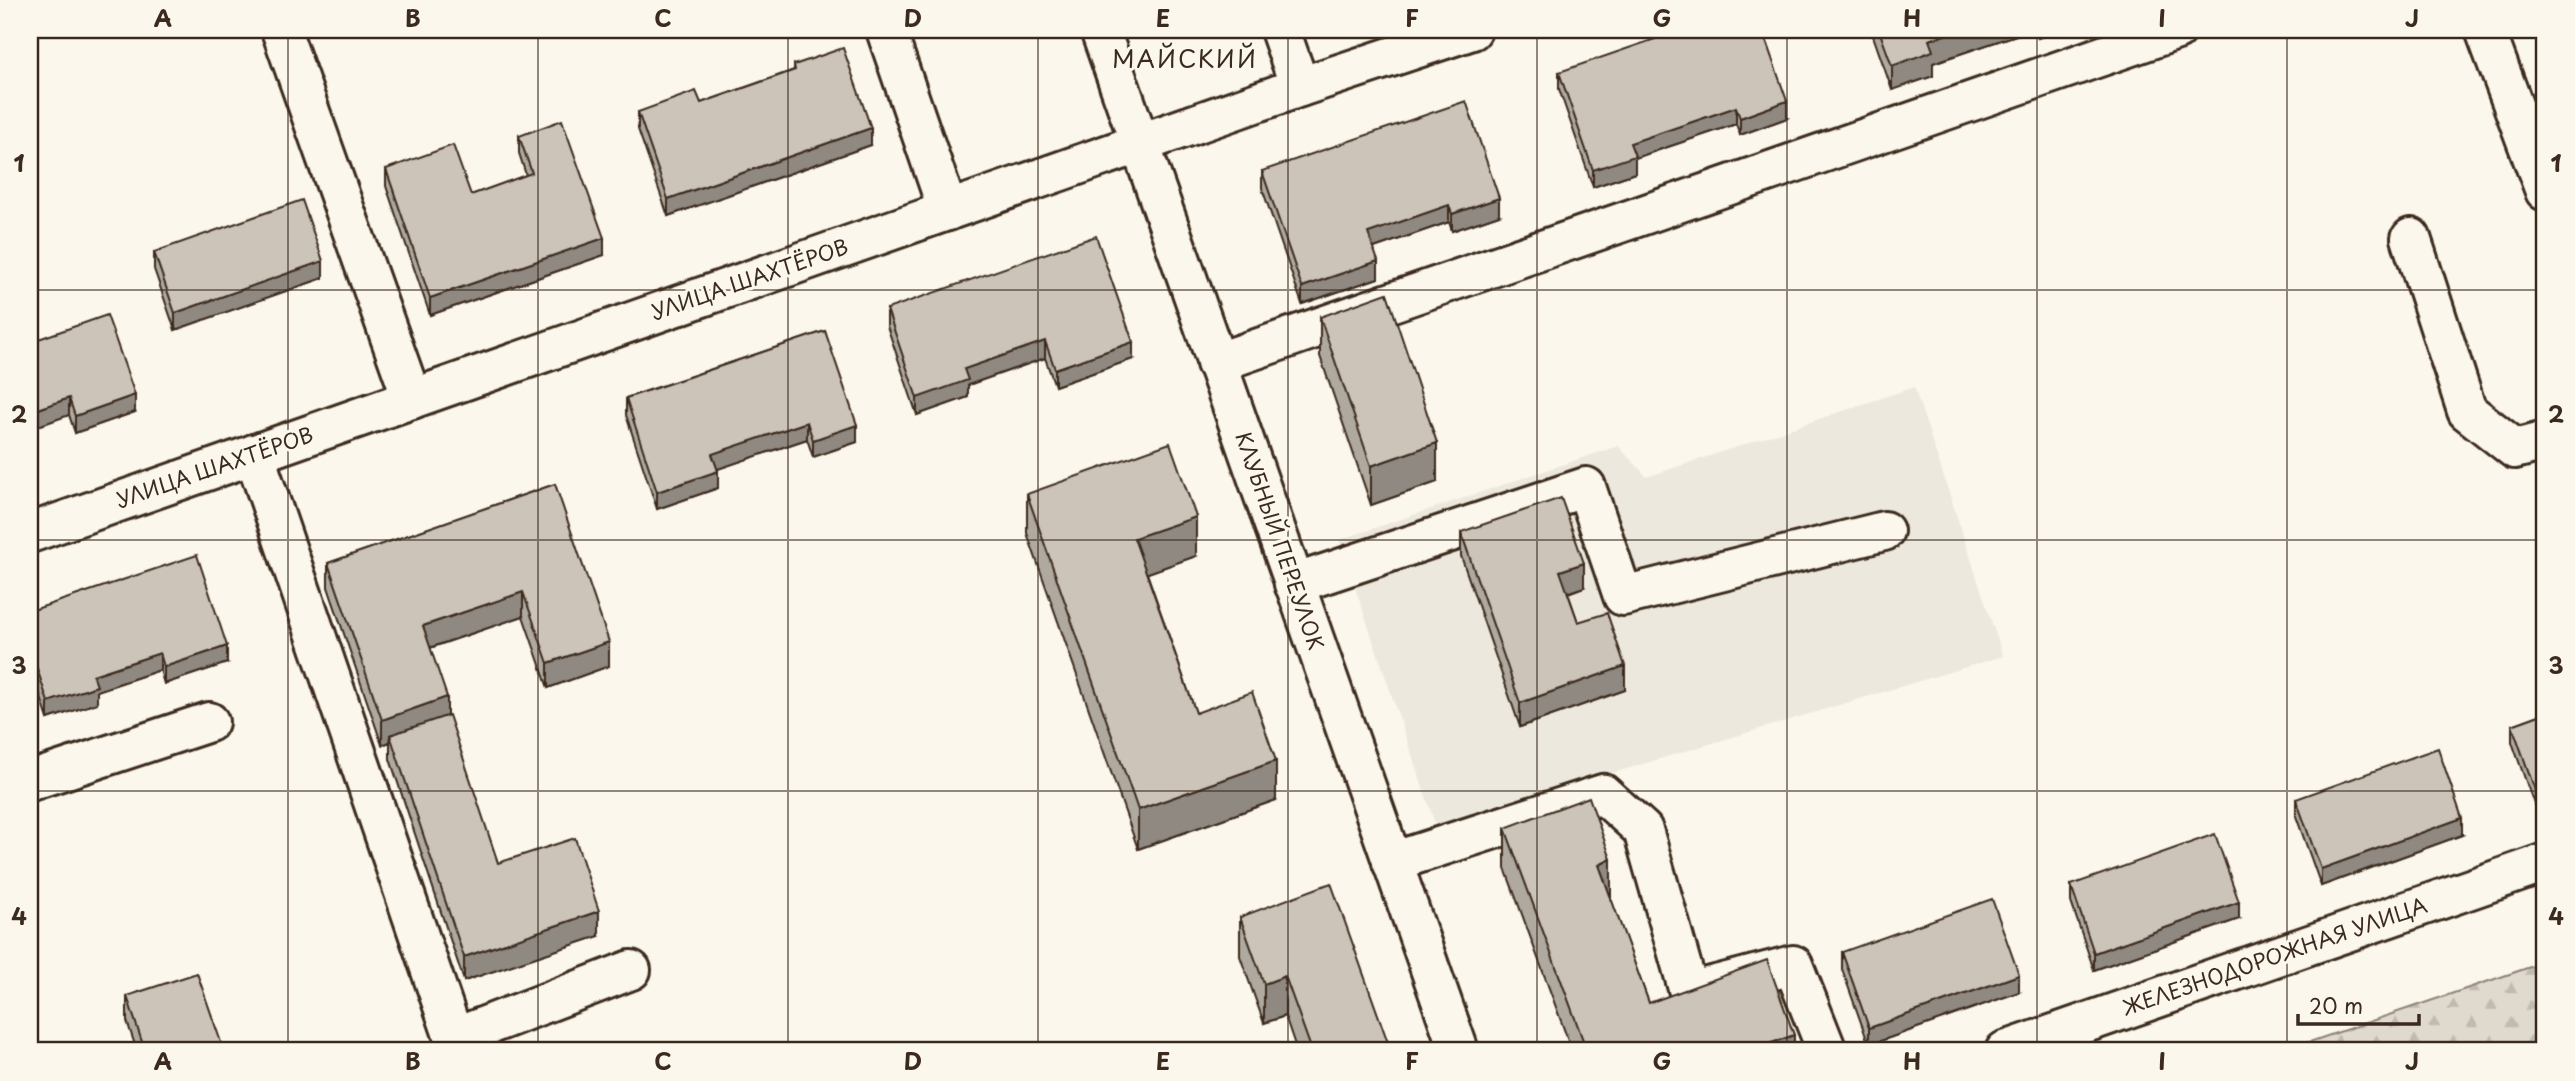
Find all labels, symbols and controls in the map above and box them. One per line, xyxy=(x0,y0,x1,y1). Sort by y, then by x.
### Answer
text: A xyxy=(154,0,172,35)
text: B xyxy=(405,0,421,35)
text: C xyxy=(654,0,672,35)
text: D xyxy=(904,0,922,35)
text: E xyxy=(1156,0,1170,35)
text: F xyxy=(1405,0,1419,35)
text: G xyxy=(1653,0,1671,35)
text: H xyxy=(1903,0,1921,35)
text: I xyxy=(2158,0,2166,35)
text: J xyxy=(2405,0,2419,35)
district label: МАЙСКИЙ xyxy=(1112,40,1258,76)
text: 1 xyxy=(14,145,25,180)
text: 1 xyxy=(2551,145,2562,180)
street label: УЛИЦА ШАХТЁРОВ xyxy=(646,229,852,327)
text: 2 xyxy=(11,396,27,431)
text: 2 xyxy=(2548,396,2564,431)
street label: УЛИЦА ШАХТЁРОВ xyxy=(111,417,317,515)
street label: КЛУБНЫЙ ПЕРЕУЛОК xyxy=(1228,427,1333,654)
text: 3 xyxy=(11,647,27,682)
text: 3 xyxy=(2548,647,2564,682)
street label: ЖЕЛЕЗНОДОРОЖНАЯ УЛИЦА xyxy=(2118,888,2431,1022)
text: 4 xyxy=(11,898,27,933)
text: 4 xyxy=(2548,898,2564,933)
scale bar xyxy=(2298,983,2419,1027)
text: 20 m xyxy=(2309,989,2363,1021)
text: A xyxy=(154,1043,172,1078)
text: B xyxy=(405,1043,421,1078)
text: C xyxy=(654,1043,672,1078)
text: D xyxy=(904,1043,922,1078)
text: E xyxy=(1156,1043,1170,1078)
text: F xyxy=(1405,1043,1419,1078)
text: G xyxy=(1653,1043,1671,1078)
text: H xyxy=(1903,1043,1921,1078)
text: I xyxy=(2158,1043,2166,1078)
text: J xyxy=(2405,1043,2419,1078)

